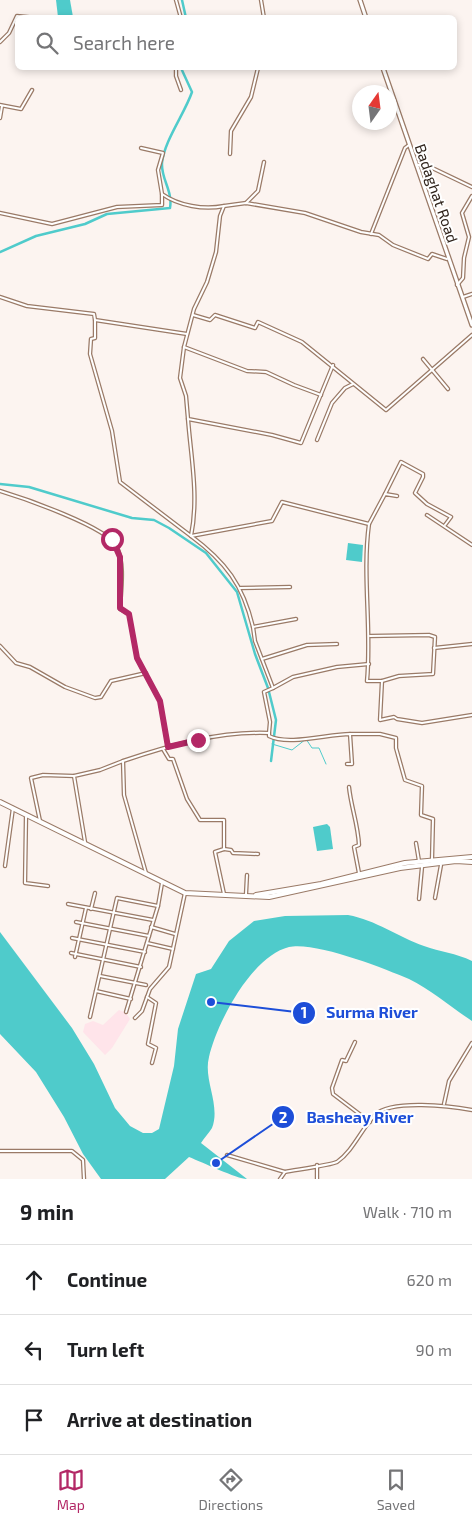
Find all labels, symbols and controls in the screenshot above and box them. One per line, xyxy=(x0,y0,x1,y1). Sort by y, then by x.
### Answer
search box xyxy=(15,15,457,70)
icon: search xyxy=(33,29,61,57)
text: Search here xyxy=(73,31,175,54)
north arrow xyxy=(352,85,397,130)
street label: Badaghat Road xyxy=(412,141,462,245)
route start xyxy=(101,528,124,551)
route end xyxy=(187,729,210,752)
callout: Surma River xyxy=(291,997,428,1028)
text: Surma River xyxy=(326,1002,418,1021)
text: 1 xyxy=(301,1003,307,1021)
callout: Basheay River xyxy=(271,1102,423,1133)
text: Basheay River xyxy=(306,1107,414,1127)
text: 2 xyxy=(279,1108,288,1126)
text: 9 min xyxy=(20,1199,74,1224)
text: Walk · 710 m xyxy=(363,1202,452,1221)
icon: ahead xyxy=(20,1266,48,1294)
text: Continue xyxy=(67,1268,147,1291)
text: 620 m xyxy=(407,1270,452,1289)
icon: left xyxy=(20,1336,48,1364)
text: Turn left xyxy=(67,1338,144,1361)
text: 90 m xyxy=(416,1340,452,1359)
icon: arrive xyxy=(20,1406,48,1434)
text: Arrive at destination xyxy=(67,1408,252,1431)
tab: Map xyxy=(57,1466,85,1513)
tab: Directions xyxy=(199,1466,263,1513)
tab: Saved xyxy=(377,1466,415,1513)

